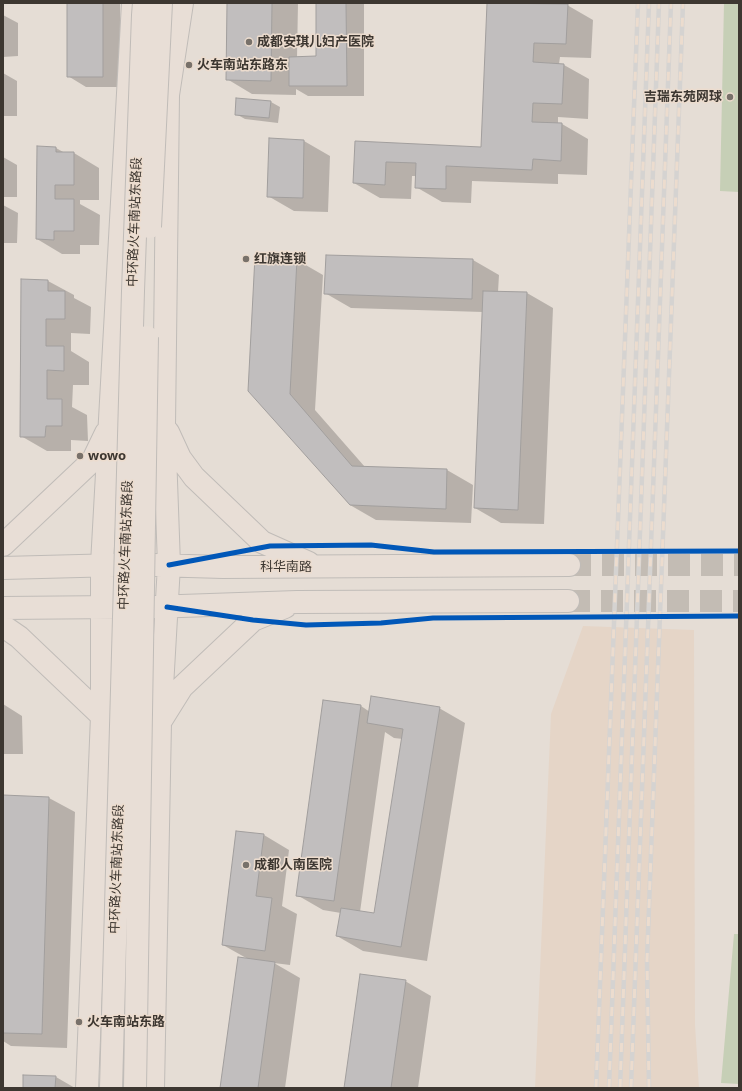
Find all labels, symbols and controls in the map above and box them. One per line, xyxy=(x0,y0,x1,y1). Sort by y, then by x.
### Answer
place label: 成都安琪儿妇产医院 xyxy=(257,34,374,50)
marker: 成都安琪儿妇产医院 xyxy=(244,37,254,47)
place label: 火车南站东路东 xyxy=(197,57,288,73)
marker: 火车南站东路东 xyxy=(184,60,194,70)
place label: 吉瑞东苑网球 xyxy=(644,89,722,105)
marker: 吉瑞东苑网球 xyxy=(725,92,735,102)
street label: 中环路火车南站东路段 xyxy=(125,157,145,287)
place label: 红旗连锁 xyxy=(254,251,306,267)
marker: 红旗连锁 xyxy=(241,254,251,264)
place label: wowo xyxy=(88,448,126,464)
marker: wowo xyxy=(75,451,85,461)
street label: 中环路火车南站东路段 xyxy=(116,480,136,610)
street label: 科华南路 xyxy=(260,559,312,575)
street label: 中环路火车南站东路段 xyxy=(107,804,127,934)
place label: 成都人南医院 xyxy=(254,857,332,873)
marker: 成都人南医院 xyxy=(241,860,251,870)
place label: 火车南站东路 xyxy=(87,1014,165,1030)
marker: 火车南站东路 xyxy=(74,1017,84,1027)

